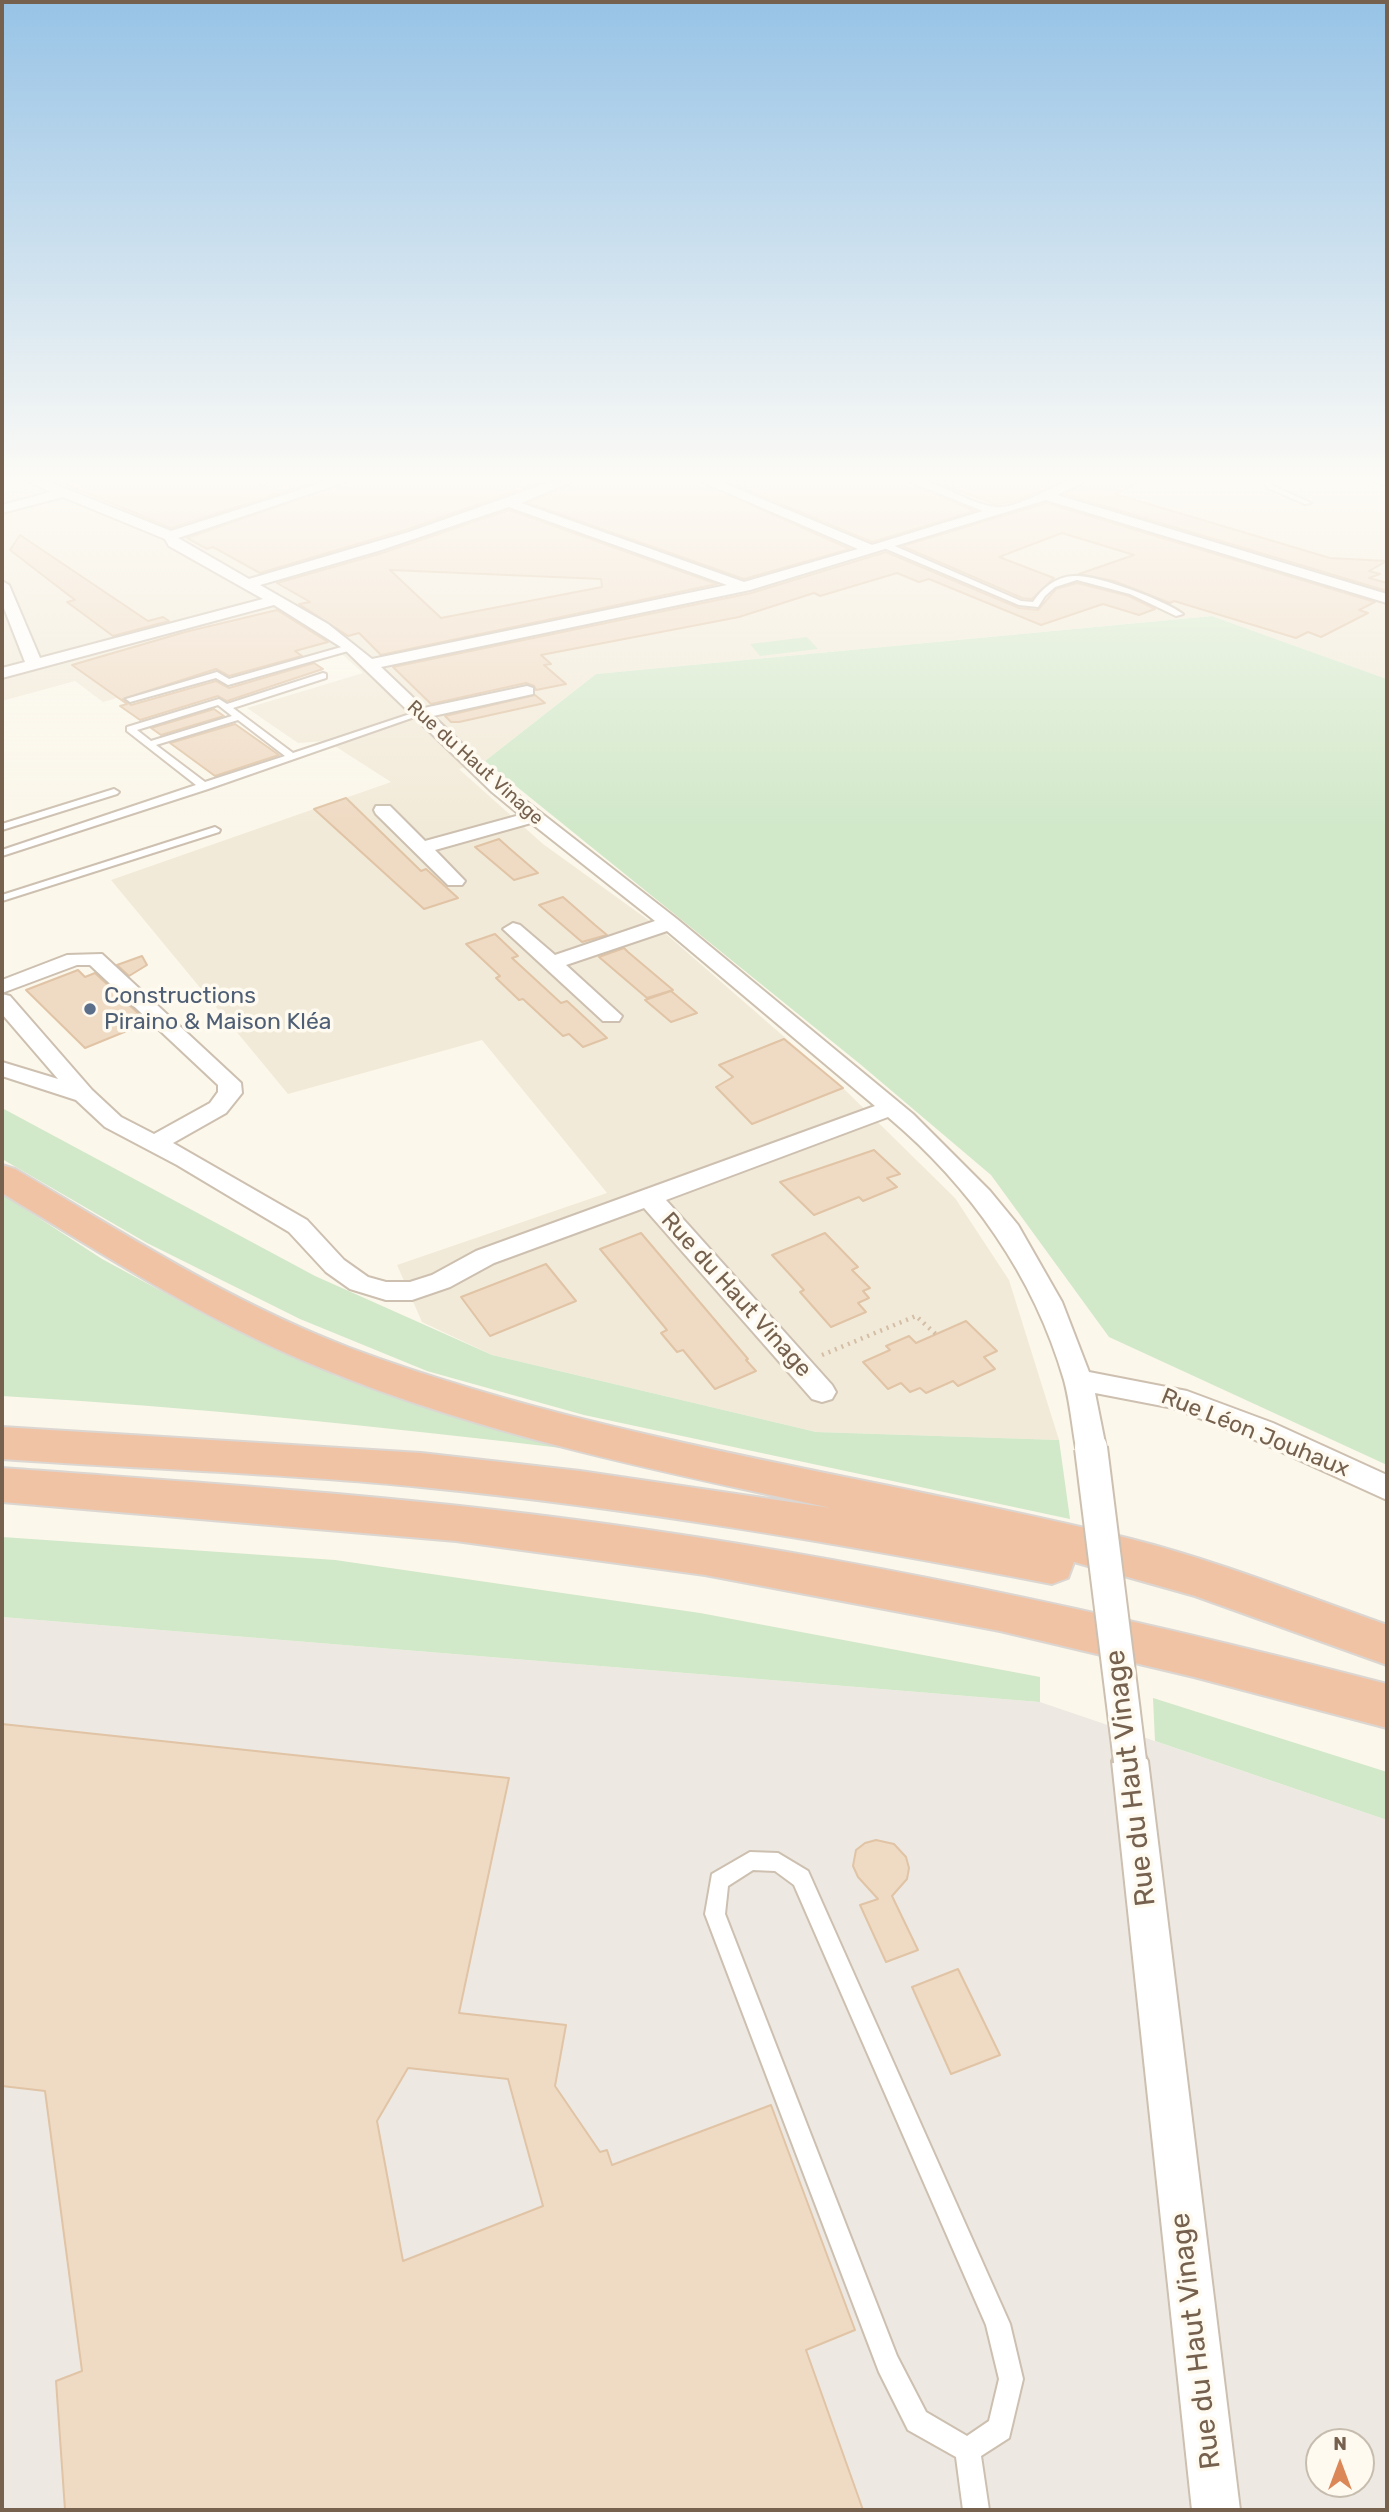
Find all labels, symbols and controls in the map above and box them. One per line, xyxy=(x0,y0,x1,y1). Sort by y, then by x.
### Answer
street label: Rue du Haut Vinage xyxy=(402,696,548,830)
place label: Constructions Piraino & Maison Kléa xyxy=(104,982,332,1036)
marker: Constructions Piraino & Maison Kléa xyxy=(82,1001,98,1017)
street label: Rue du Haut Vinage xyxy=(655,1207,817,1383)
street label: Rue Léon Jouhaux xyxy=(1157,1383,1353,1483)
street label: Rue du Haut Vinage xyxy=(1099,1648,1163,1908)
street label: Rue du Haut Vinage xyxy=(1164,2211,1228,2471)
north arrow xyxy=(1305,2428,1375,2498)
text: N xyxy=(1333,2432,1347,2455)

